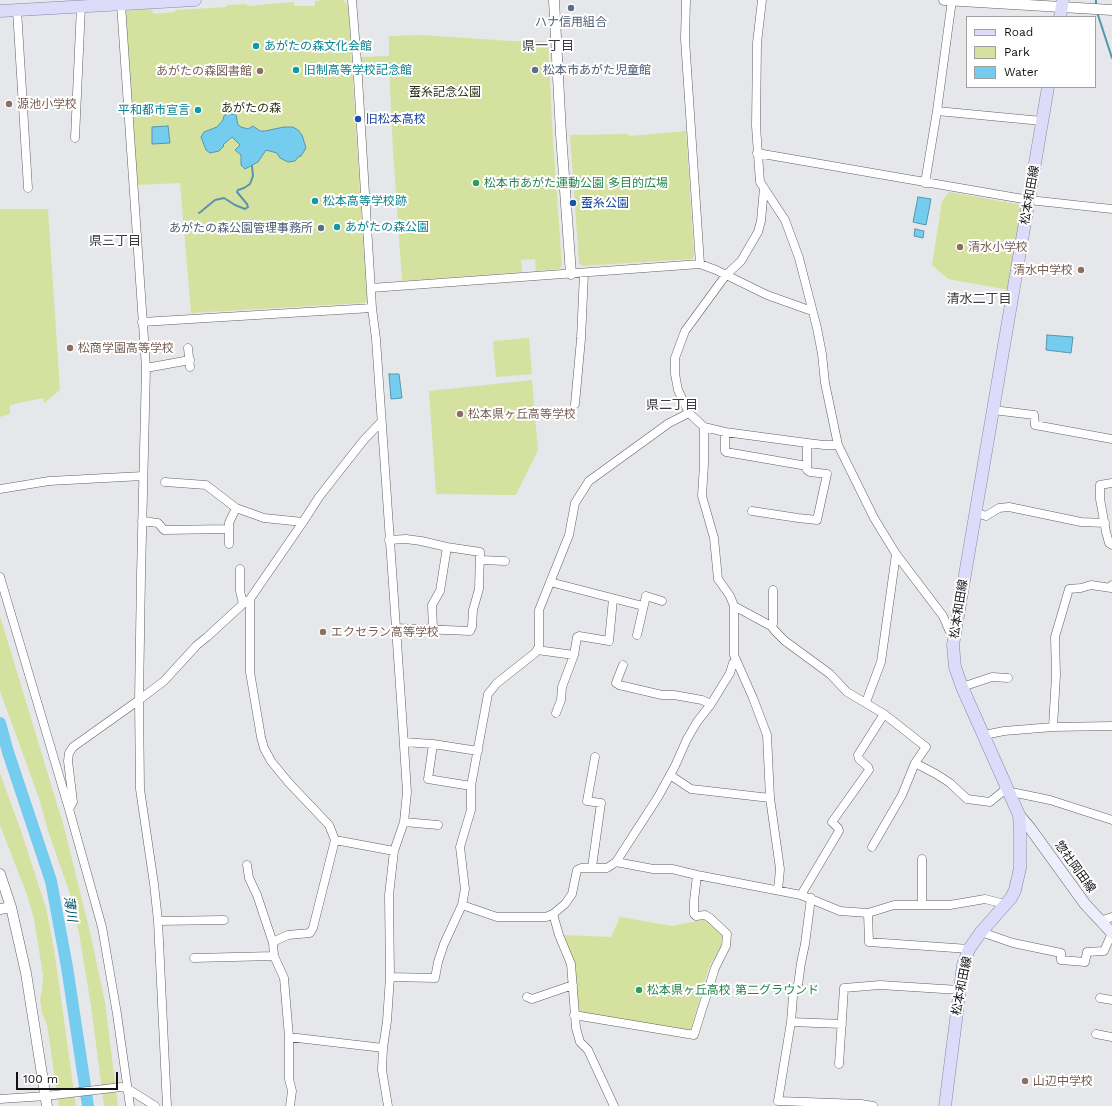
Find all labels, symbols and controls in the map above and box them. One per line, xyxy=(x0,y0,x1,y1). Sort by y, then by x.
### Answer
marker: ハナ信用組合 xyxy=(566,3,576,13)
place label: ハナ信用組合 xyxy=(535,15,607,29)
legend xyxy=(966,16,1096,88)
text: Road xyxy=(1004,25,1033,39)
district label: 県一丁目 xyxy=(522,38,574,54)
place label: あがたの森文化会館 xyxy=(264,39,372,53)
marker: あがたの森文化会館 xyxy=(251,41,261,51)
text: Park xyxy=(1004,45,1030,59)
place label: 旧制高等学校記念館 xyxy=(304,63,412,77)
place label: 松本市あがた児童館 xyxy=(543,63,651,77)
place label: あがたの森図書館 xyxy=(156,64,252,78)
marker: 旧制高等学校記念館 xyxy=(291,65,301,75)
marker: 松本市あがた児童館 xyxy=(530,65,540,75)
text: Water xyxy=(1004,65,1038,79)
marker: あがたの森図書館 xyxy=(255,66,265,76)
park label: 蚕糸記念公園 xyxy=(409,85,481,99)
place label: 源池小学校 xyxy=(17,97,77,111)
marker: 源池小学校 xyxy=(4,99,14,109)
park label: あがたの森 xyxy=(221,101,281,115)
place label: 平和都市宣言 xyxy=(118,103,190,117)
marker: 平和都市宣言 xyxy=(193,105,203,115)
place label: 旧松本高校 xyxy=(366,112,426,126)
marker: 旧松本高校 xyxy=(353,114,363,124)
street label: 松本和田線 xyxy=(1018,164,1042,226)
place label: 松本市あがた運動公園 多目的広場 xyxy=(484,176,668,190)
marker: 松本市あがた運動公園 多目的広場 xyxy=(471,178,481,188)
place label: 松本高等学校跡 xyxy=(323,194,407,208)
marker: 松本高等学校跡 xyxy=(310,196,320,206)
place label: 蚕糸公園 xyxy=(581,196,629,210)
marker: 蚕糸公園 xyxy=(568,198,578,208)
place label: あがたの森公園 xyxy=(345,220,429,234)
place label: あがたの森公園管理事務所 xyxy=(169,221,313,235)
marker: あがたの森公園 xyxy=(332,222,342,232)
marker: あがたの森公園管理事務所 xyxy=(316,223,326,233)
district label: 県三丁目 xyxy=(89,233,141,249)
place label: 清水小学校 xyxy=(968,240,1028,254)
marker: 清水小学校 xyxy=(955,242,965,252)
place label: 清水中学校 xyxy=(1013,263,1073,277)
marker: 清水中学校 xyxy=(1076,265,1086,275)
district label: 清水二丁目 xyxy=(947,291,1011,307)
place label: 松商学園高等学校 xyxy=(78,341,174,355)
marker: 松商学園高等学校 xyxy=(65,343,75,353)
district label: 県二丁目 xyxy=(646,397,698,413)
place label: 松本県ヶ丘高等学校 xyxy=(468,407,576,421)
marker: 松本県ヶ丘高等学校 xyxy=(455,409,465,419)
street label: 松本和田線 xyxy=(947,578,971,640)
place label: エクセラン高等学校 xyxy=(331,625,439,639)
marker: エクセラン高等学校 xyxy=(318,627,328,637)
street label: 惣社岡田線 xyxy=(1052,838,1098,896)
water label: 薄川 xyxy=(60,895,80,923)
street label: 松本和田線 xyxy=(949,955,975,1017)
place label: 松本県ヶ丘高校 第二グラウンド xyxy=(647,983,819,997)
marker: 松本県ヶ丘高校 第二グラウンド xyxy=(634,985,644,995)
scale bar xyxy=(18,1064,120,1090)
text: 100 m xyxy=(23,1072,58,1086)
place label: 山辺中学校 xyxy=(1033,1074,1093,1088)
marker: 山辺中学校 xyxy=(1020,1076,1030,1086)

